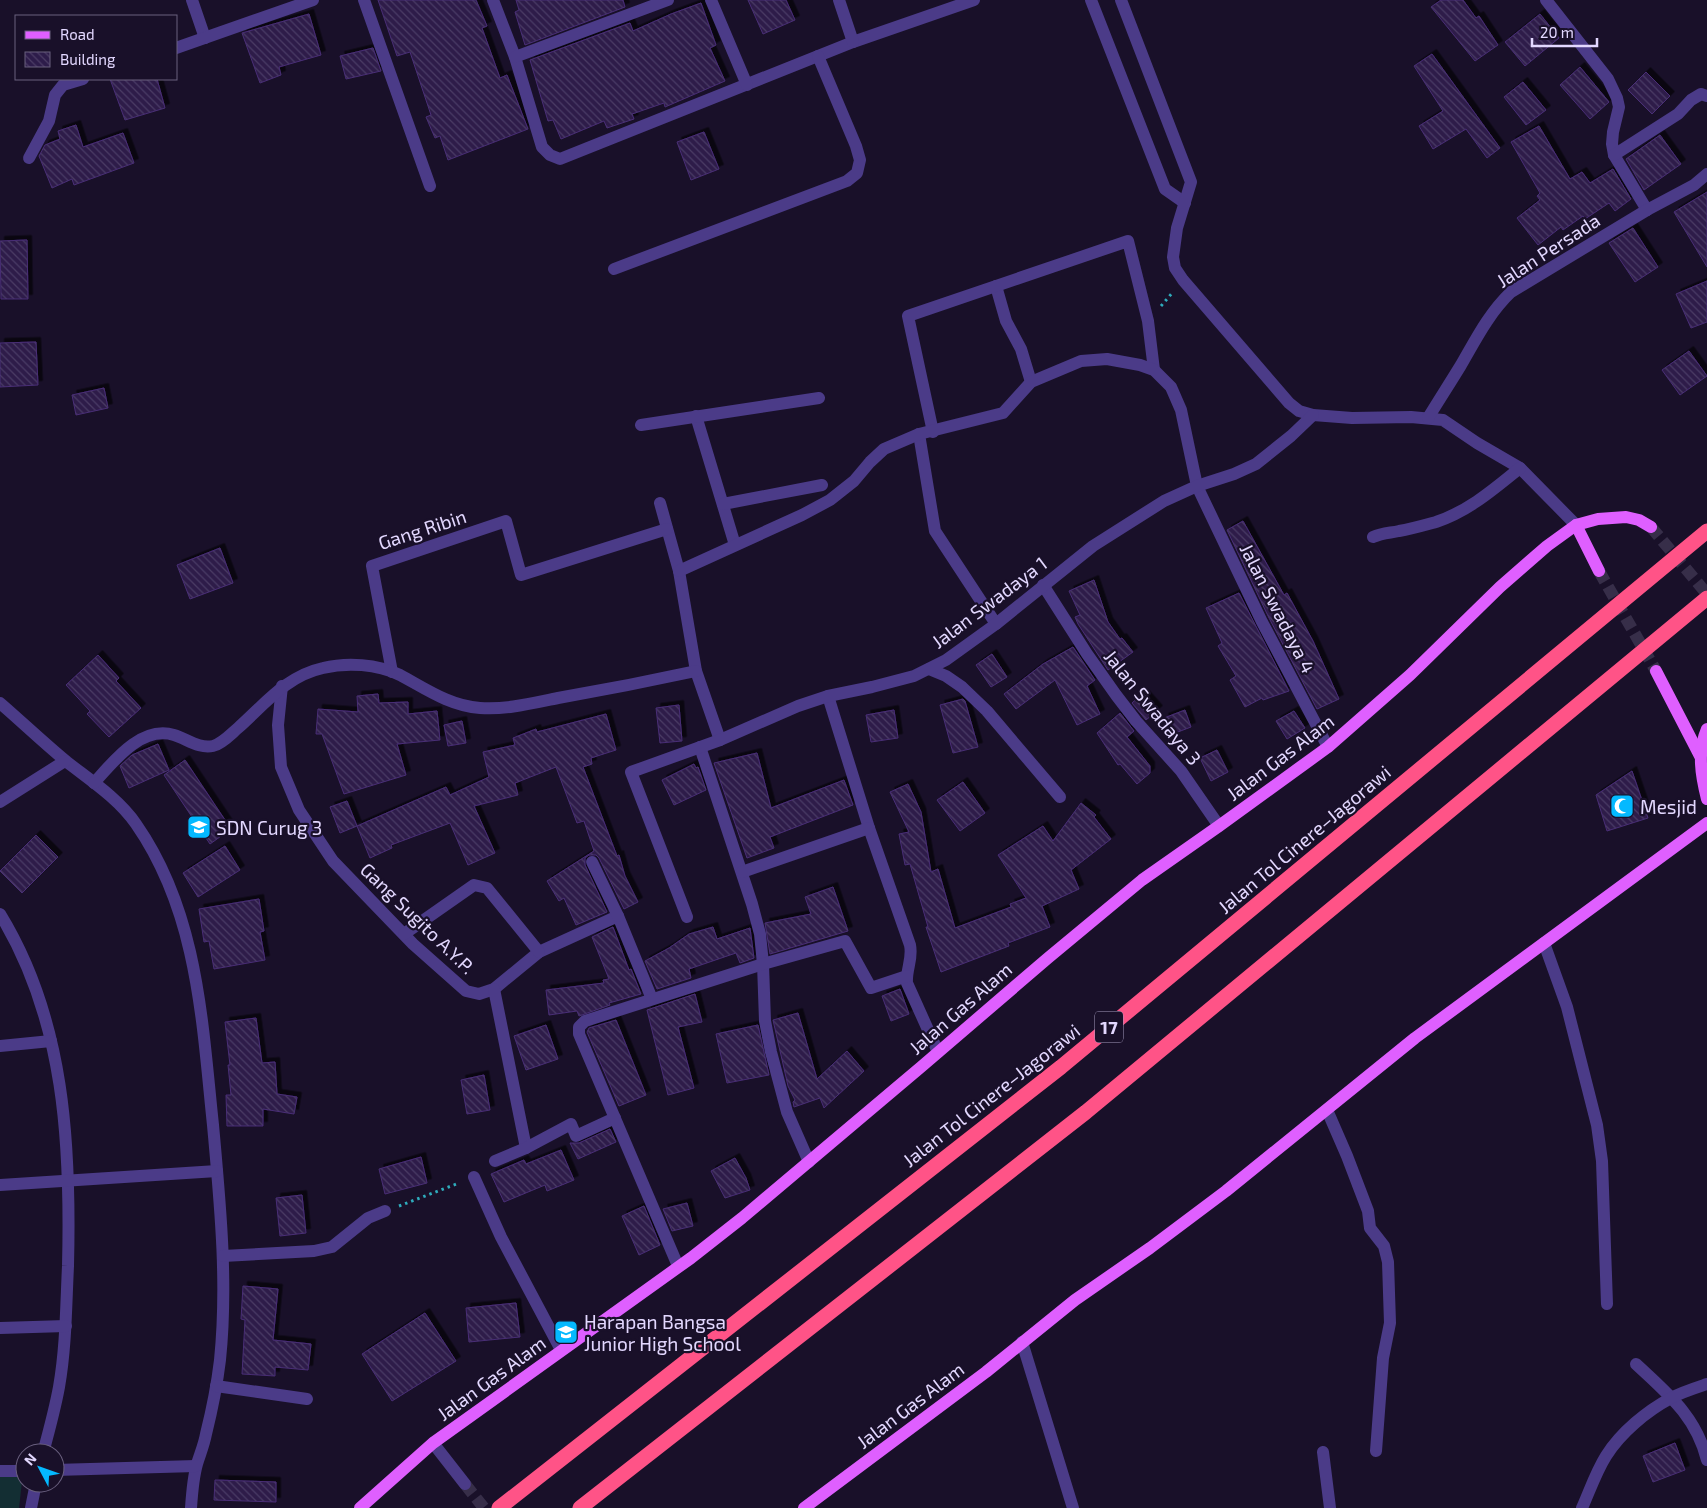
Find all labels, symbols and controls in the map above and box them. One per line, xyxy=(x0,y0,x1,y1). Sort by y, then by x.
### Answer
legend xyxy=(15,15,178,80)
scale bar xyxy=(1532,15,1597,47)
text: 20 m xyxy=(1540,23,1574,41)
text: Road xyxy=(60,25,95,43)
text: Building xyxy=(60,50,116,68)
street label: Jalan Persada xyxy=(1492,208,1604,292)
street label: Gang Ribin xyxy=(375,504,469,554)
street label: Jalan Swadaya 4 xyxy=(1235,539,1321,677)
street label: Jalan Swadaya 1 xyxy=(927,551,1051,653)
street label: Jalan Swadaya 3 xyxy=(1100,645,1206,769)
street label: Jalan Gas Alam xyxy=(1222,709,1338,805)
street label: Jalan Tol Cinere–Jagorawi xyxy=(1213,760,1395,918)
mosque icon: Mesjid xyxy=(1609,793,1635,819)
place label: Mesjid xyxy=(1640,795,1697,818)
school or university icon: SDN Curug 3 xyxy=(186,814,212,840)
place label: SDN Curug 3 xyxy=(216,816,322,839)
street label: Gang Sugito A.Y.P. xyxy=(356,858,480,978)
street label: Jalan Gas Alam xyxy=(904,957,1016,1059)
road number: 17 xyxy=(1095,1012,1123,1042)
street label: Jalan Tol Cinere–Jagorawi xyxy=(898,1019,1084,1171)
place label: Harapan Bangsa Junior High School xyxy=(584,1310,741,1355)
school or university icon: Harapan Bangsa Junior High School xyxy=(553,1319,579,1345)
street label: Jalan Gas Alam xyxy=(432,1331,550,1425)
street label: Jalan Gas Alam xyxy=(852,1357,968,1453)
north arrow xyxy=(15,1443,65,1493)
text: N xyxy=(20,1450,40,1469)

